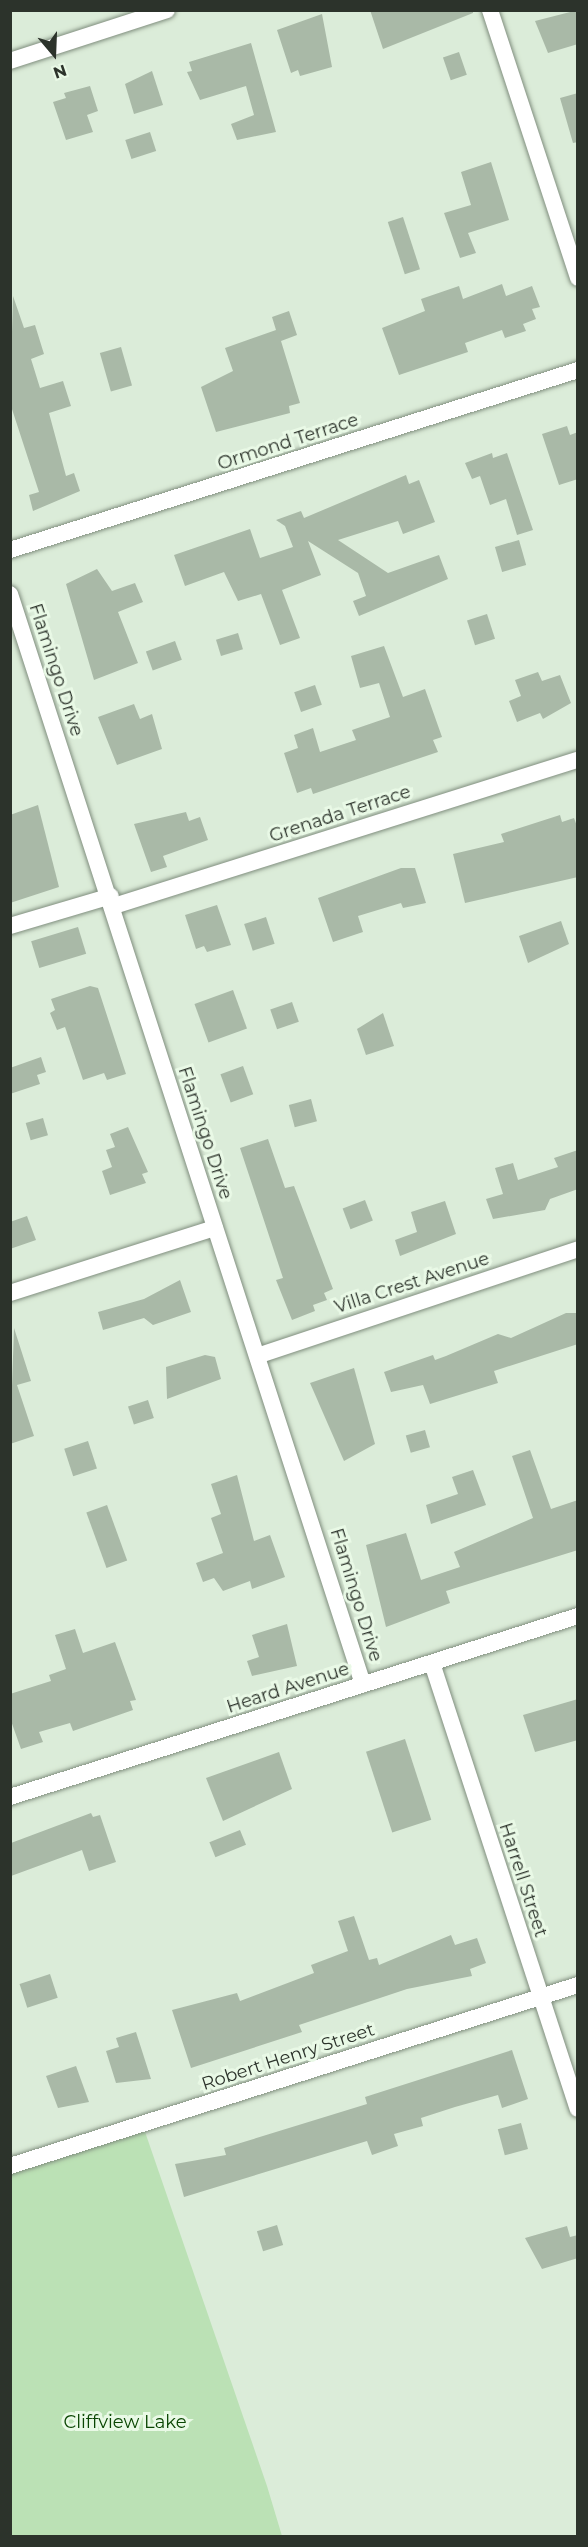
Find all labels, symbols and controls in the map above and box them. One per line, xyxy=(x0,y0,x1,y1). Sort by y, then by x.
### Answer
north arrow xyxy=(24,24,84,84)
text: N xyxy=(51,60,69,83)
street label: Ormond Terrace xyxy=(215,409,361,475)
street label: Flamingo Drive xyxy=(24,601,88,739)
street label: Grenada Terrace xyxy=(267,781,413,847)
street label: Flamingo Drive xyxy=(173,1064,237,1202)
street label: Villa Crest Avenue xyxy=(332,1248,492,1318)
street label: Flamingo Drive xyxy=(325,1526,387,1664)
street label: Heard Avenue xyxy=(224,1658,352,1718)
street label: Harrell Street xyxy=(494,1820,552,1940)
street label: Robert Henry Street xyxy=(199,2019,377,2095)
park label: Cliffview Lake xyxy=(63,2411,187,2433)

